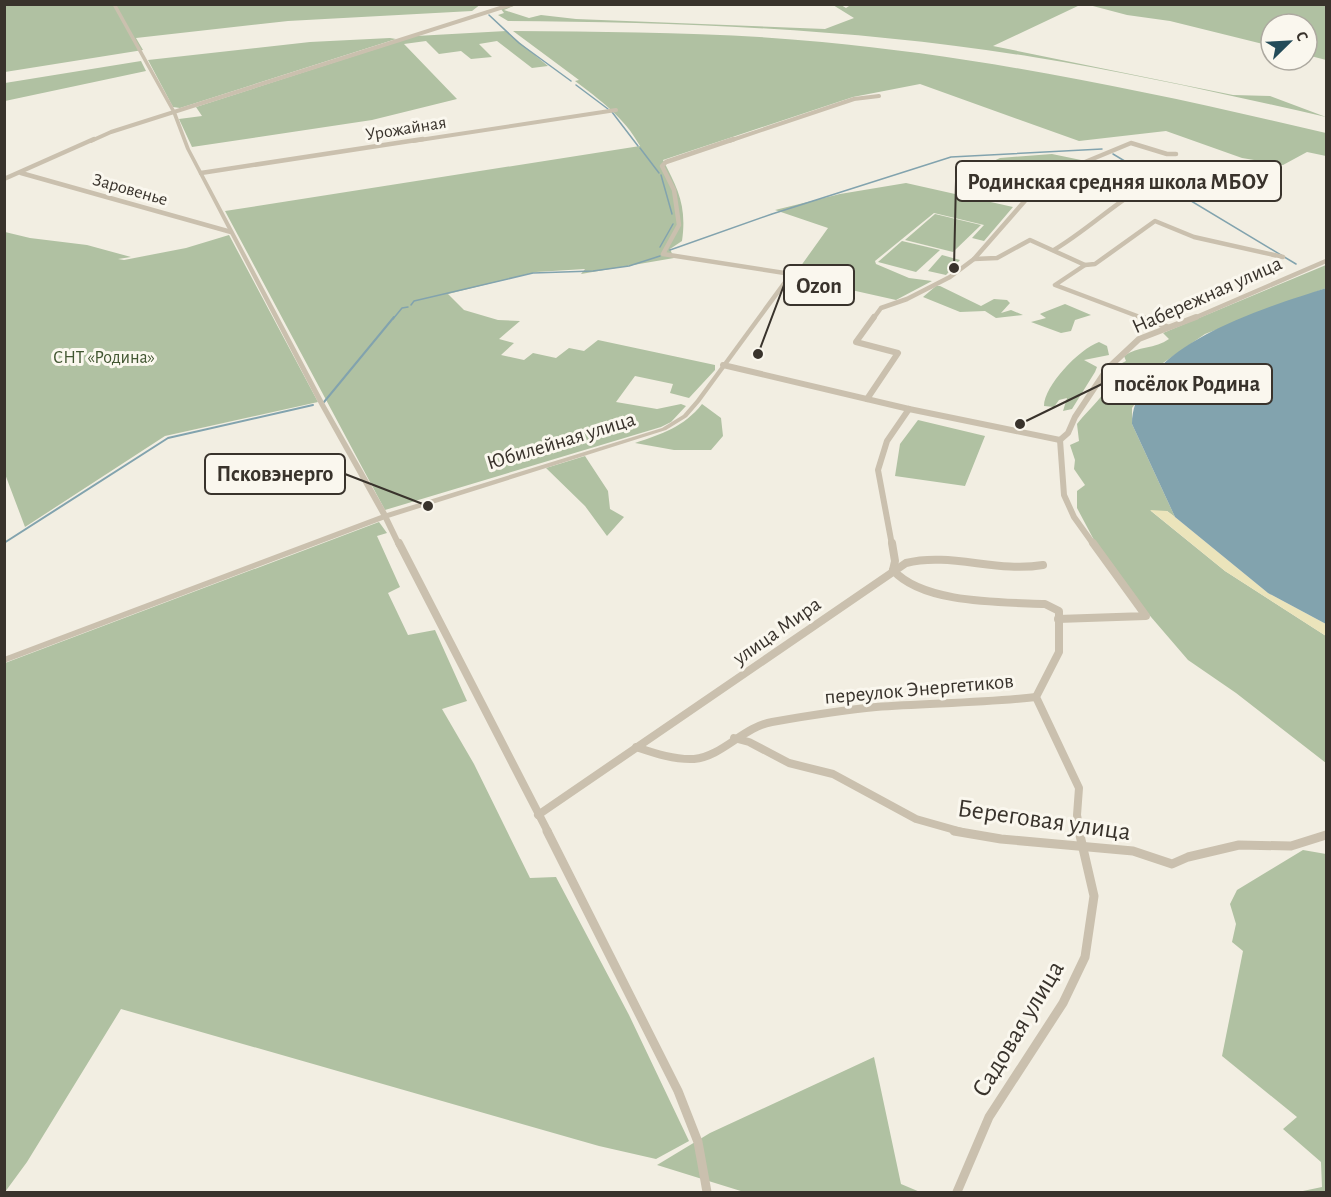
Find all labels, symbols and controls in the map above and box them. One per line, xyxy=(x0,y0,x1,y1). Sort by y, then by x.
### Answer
north arrow xyxy=(1259,12,1319,72)
text: С xyxy=(1293,29,1311,44)
street label: Урожайная xyxy=(364,114,448,144)
callout: Родинская средняя школа МБОУ xyxy=(956,161,1281,201)
street label: Заровенье xyxy=(90,171,170,209)
text: Родинская средняя школа МБОУ xyxy=(967,171,1269,193)
street label: Набережная улица xyxy=(1129,252,1285,337)
callout: Ozon xyxy=(784,265,854,305)
text: Ozon xyxy=(796,275,842,297)
park label: СНТ «Родина» xyxy=(53,349,155,367)
callout: посёлок Родина xyxy=(1102,364,1272,404)
text: посёлок Родина xyxy=(1114,373,1260,395)
street label: Юбилейная улица xyxy=(484,408,638,474)
callout: Псковэнерго xyxy=(205,454,345,494)
text: Псковэнерго xyxy=(217,463,334,485)
street label: улица Мира xyxy=(728,593,825,669)
street label: переулок Энергетиков xyxy=(824,670,1014,708)
street label: Береговая улица xyxy=(956,795,1132,845)
street label: Садовая улица xyxy=(967,956,1069,1102)

